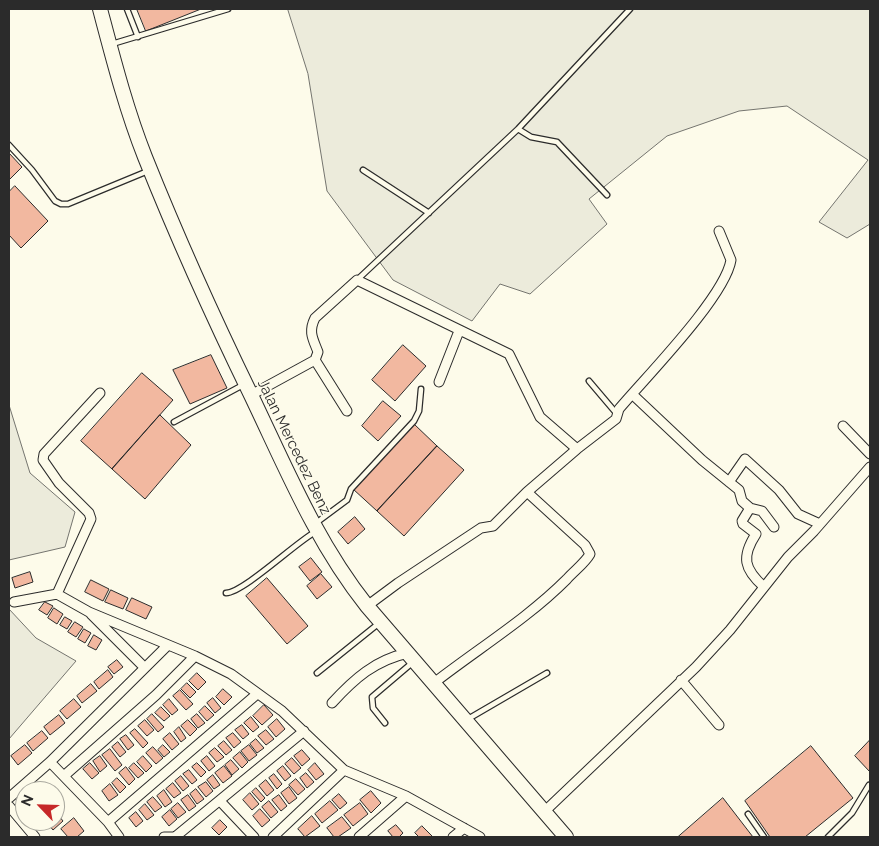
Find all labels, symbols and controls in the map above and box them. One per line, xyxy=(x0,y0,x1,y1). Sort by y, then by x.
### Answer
street label: Jalan Mercedez Benz xyxy=(253,377,335,517)
north arrow xyxy=(15,781,65,831)
text: N xyxy=(18,792,37,808)

